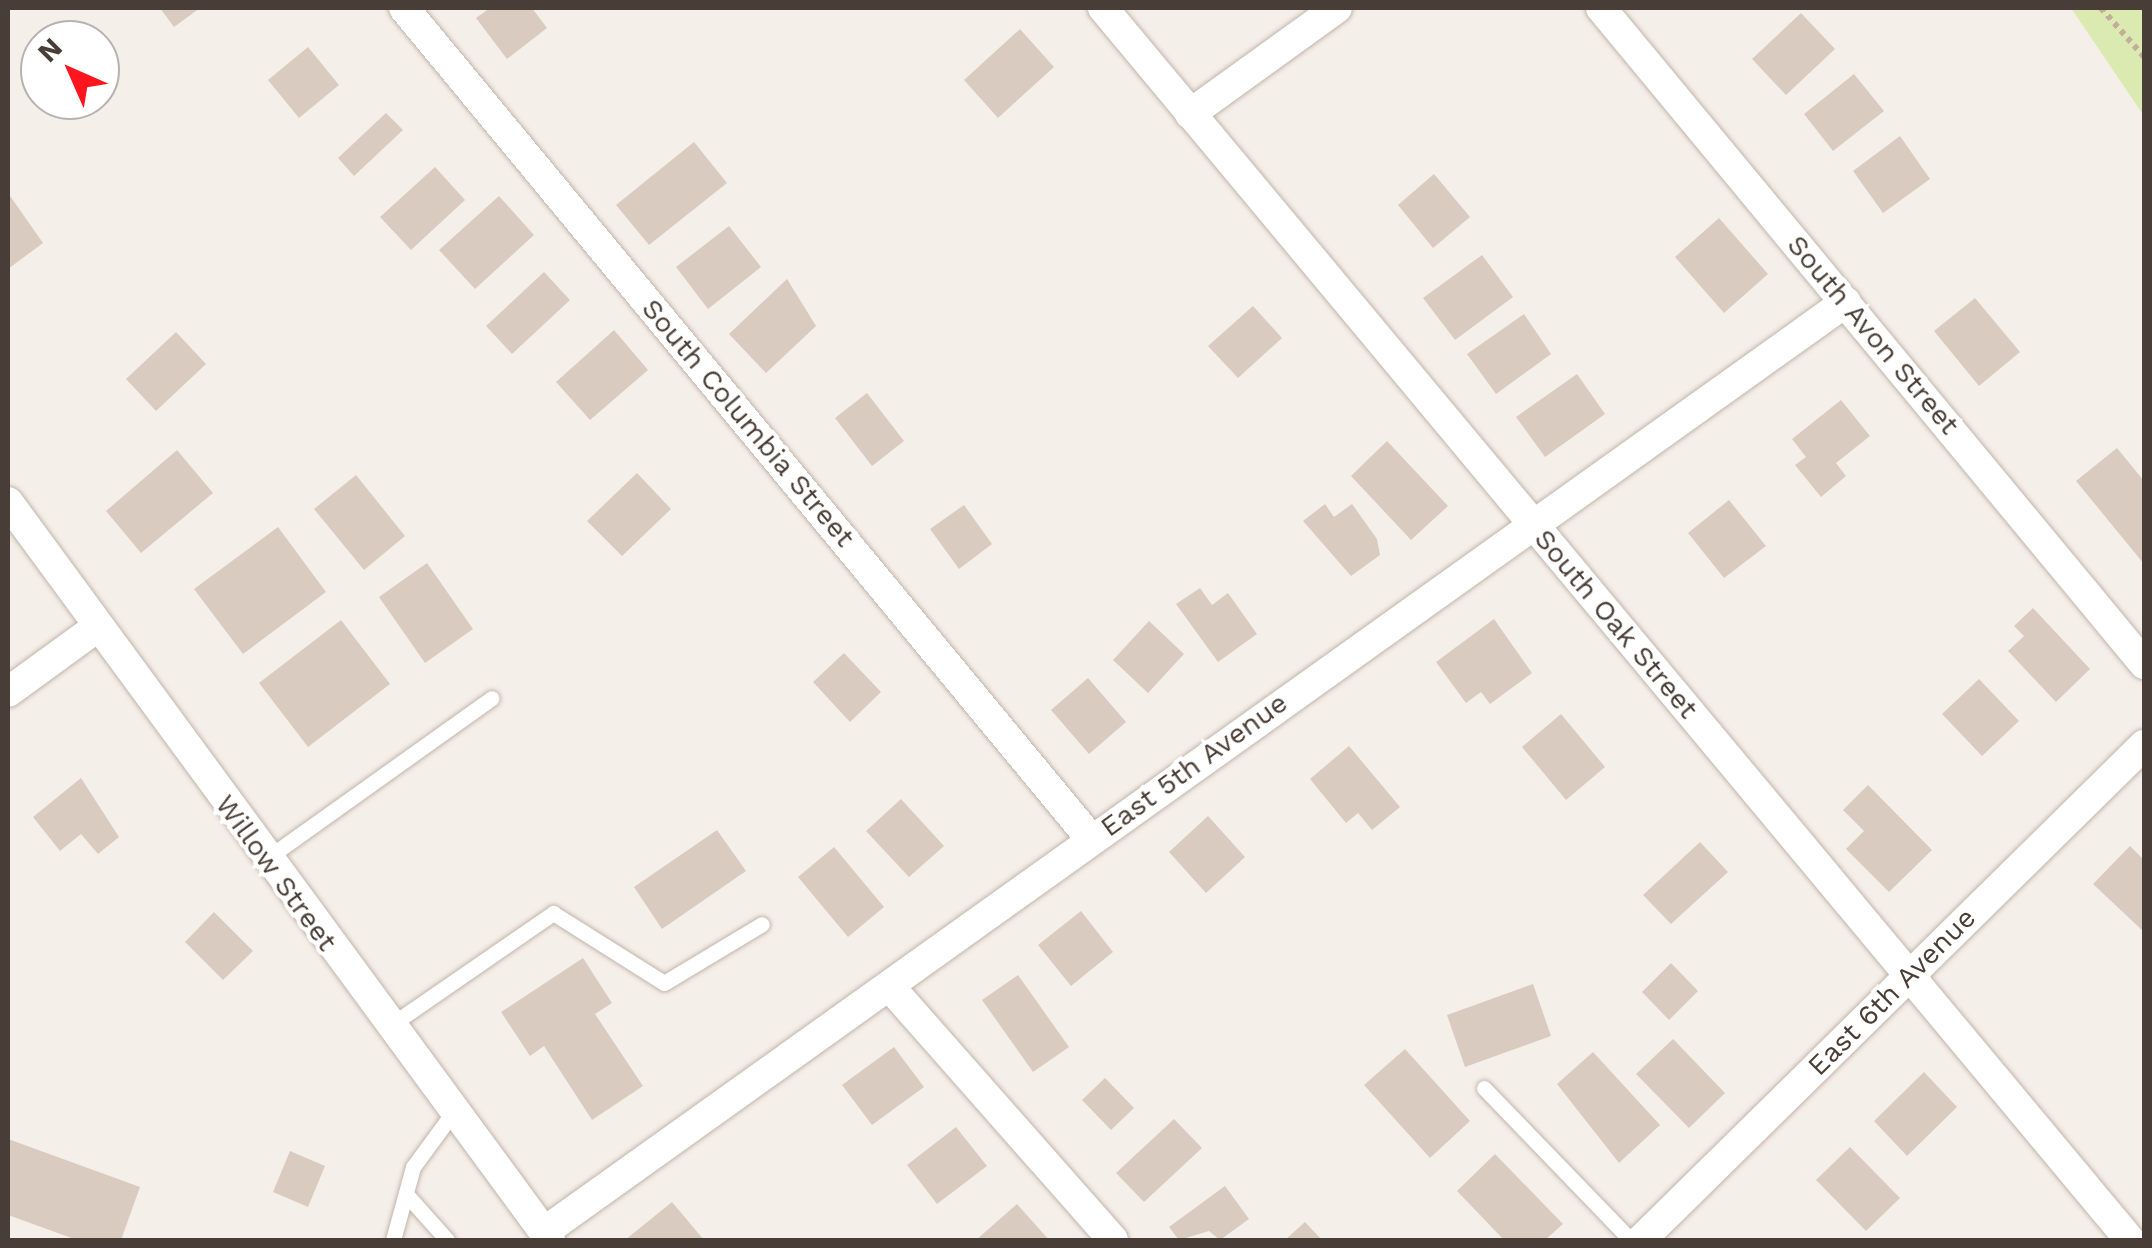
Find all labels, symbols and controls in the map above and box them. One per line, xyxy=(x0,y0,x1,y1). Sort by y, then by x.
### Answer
north arrow xyxy=(20,20,120,120)
text: N xyxy=(31,31,69,69)
street label: South Avon Street xyxy=(1780,228,1966,442)
street label: South Columbia Street xyxy=(634,292,862,554)
street label: South Oak Street xyxy=(1527,522,1705,726)
street label: East 5th Avenue xyxy=(1094,686,1294,844)
street label: Willow Street xyxy=(208,788,344,958)
street label: East 6th Avenue xyxy=(1801,901,1983,1083)

